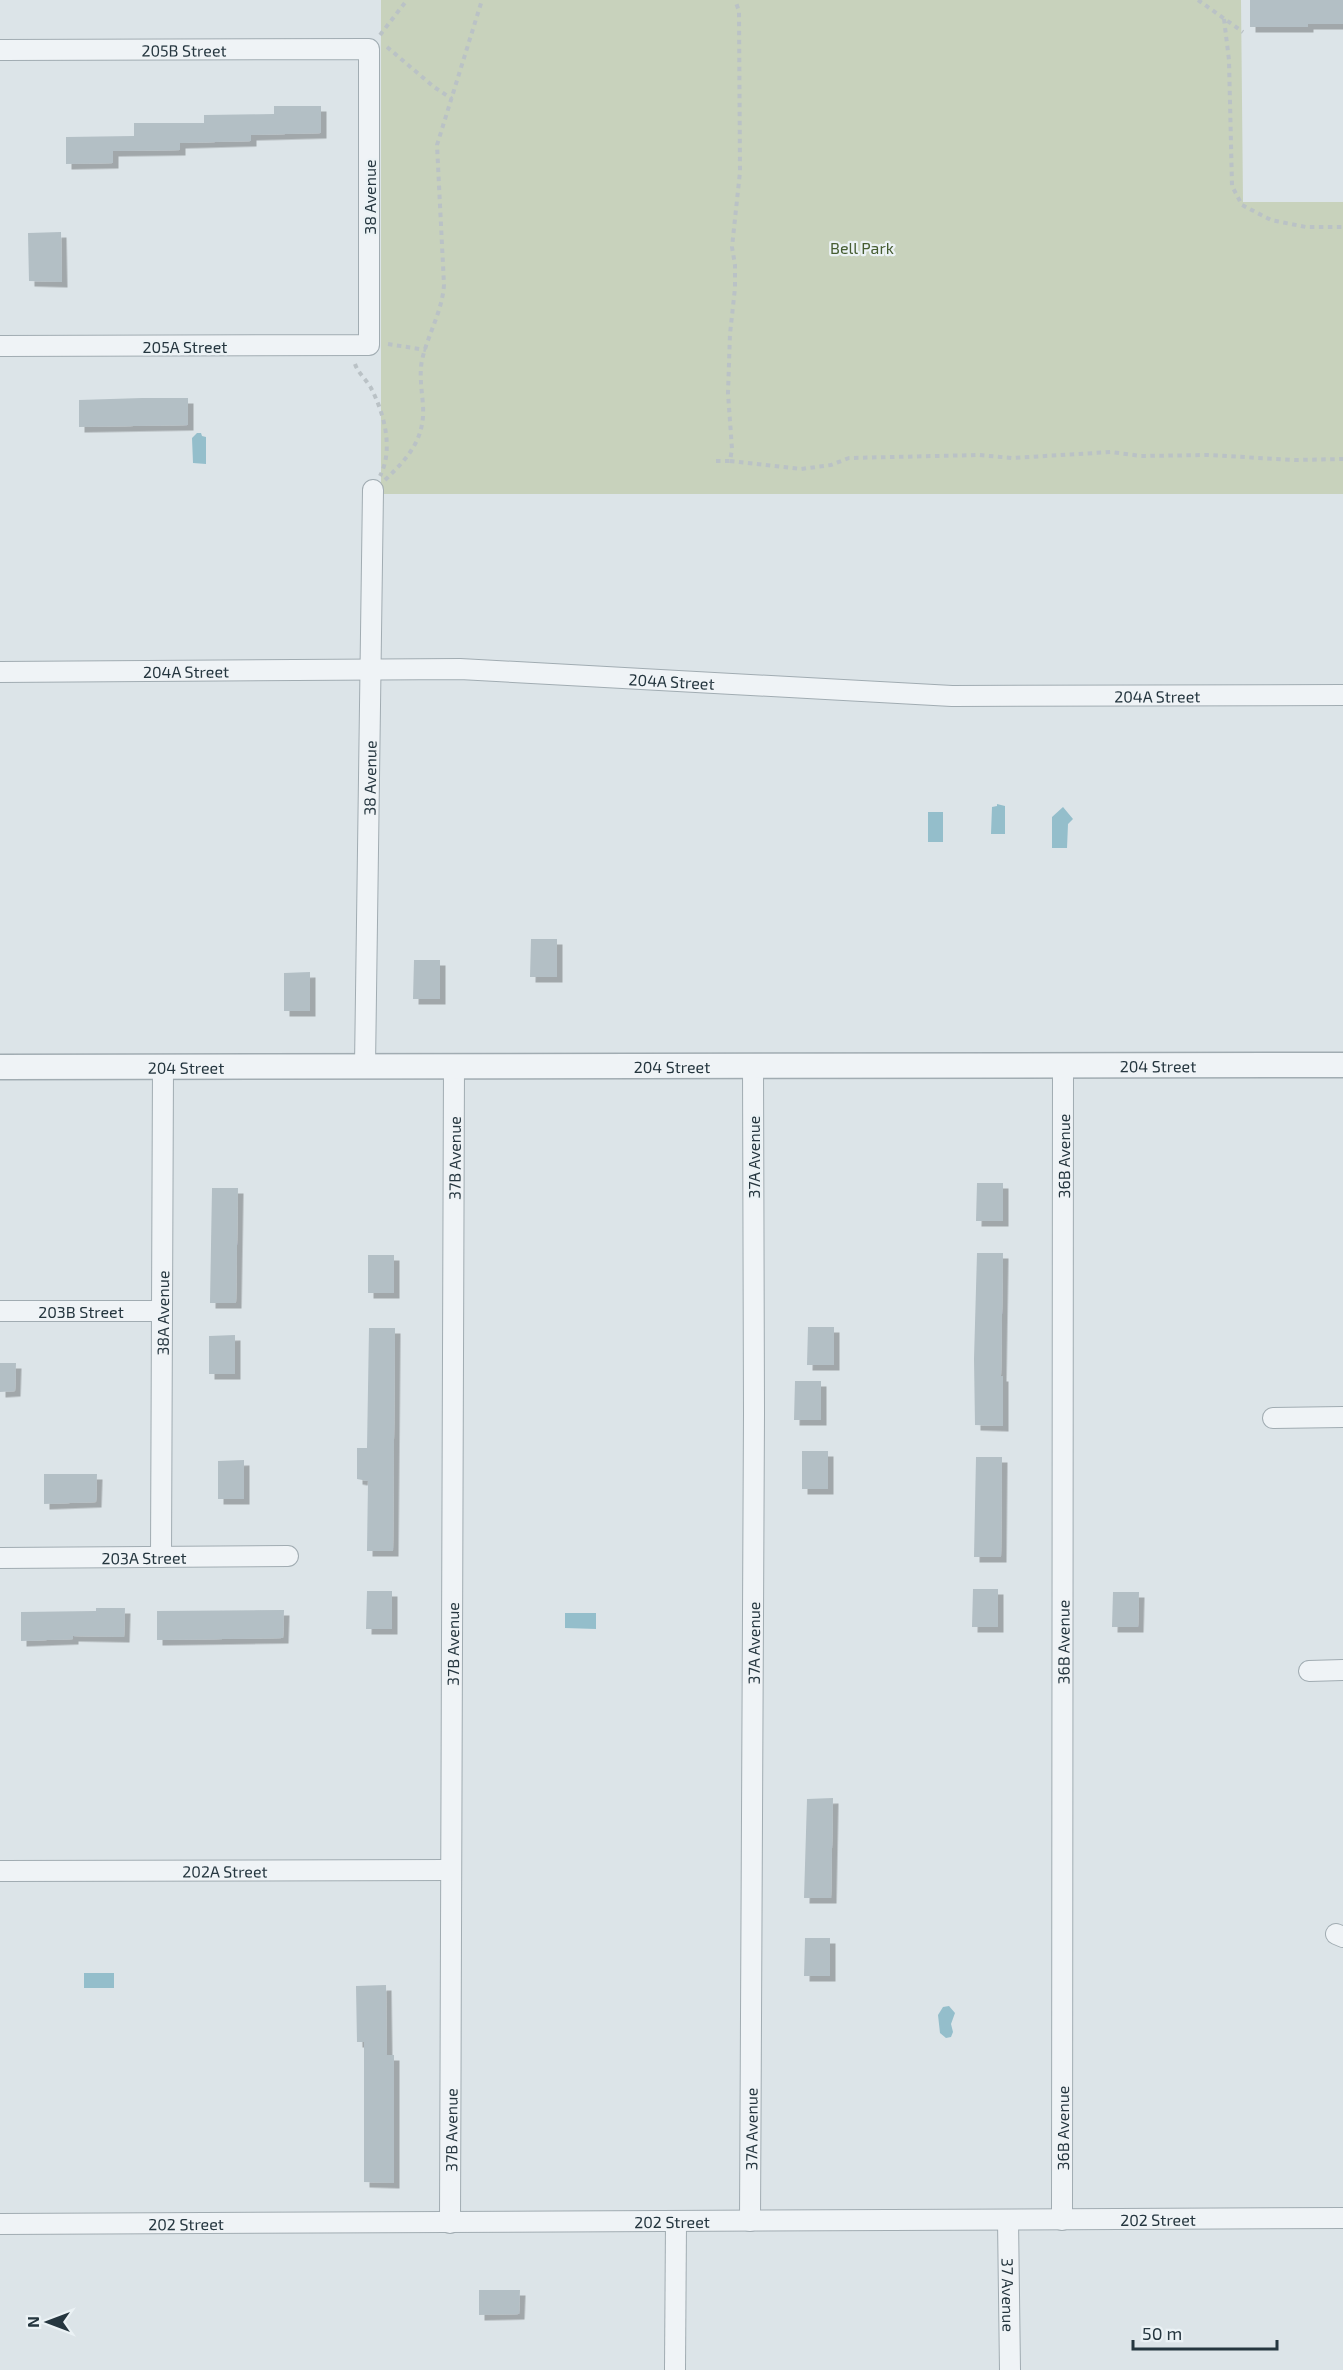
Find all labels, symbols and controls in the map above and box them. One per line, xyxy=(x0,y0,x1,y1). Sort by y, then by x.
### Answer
street label: 205B Street xyxy=(141,40,227,59)
street label: 38 Avenue xyxy=(360,159,379,235)
park label: Bell Park xyxy=(830,238,894,257)
street label: 205A Street xyxy=(143,337,227,356)
street label: 204A Street xyxy=(143,661,229,681)
street label: 204A Street xyxy=(628,669,715,692)
street label: 204A Street xyxy=(1114,686,1200,705)
street label: 38 Avenue xyxy=(359,740,379,816)
street label: 204 Street xyxy=(634,1056,710,1076)
street label: 204 Street xyxy=(1120,1056,1196,1075)
street label: 204 Street xyxy=(148,1057,224,1076)
street label: 36B Avenue xyxy=(1053,1114,1072,1198)
street label: 37B Avenue xyxy=(444,1116,463,1200)
street label: 37A Avenue xyxy=(744,1116,763,1198)
street label: 38A Avenue xyxy=(152,1270,172,1356)
street label: 203B Street xyxy=(38,1302,124,1321)
street label: 203A Street xyxy=(101,1547,187,1567)
street label: 36B Avenue xyxy=(1053,1600,1072,1684)
street label: 37A Avenue xyxy=(743,1601,763,1685)
street label: 37B Avenue xyxy=(442,1602,462,1686)
street label: 202A Street xyxy=(182,1861,268,1880)
street label: 36B Avenue xyxy=(1053,2086,1072,2170)
street label: 37A Avenue xyxy=(741,2087,760,2171)
street label: 37B Avenue xyxy=(441,2088,460,2172)
street label: 202 Street xyxy=(1120,2209,1196,2228)
street label: 202 Street xyxy=(634,2211,710,2231)
street label: 202 Street xyxy=(148,2213,224,2233)
street label: 37 Avenue xyxy=(999,2258,1019,2332)
north arrow xyxy=(18,2292,78,2352)
scale bar xyxy=(1133,2313,1277,2351)
text: N xyxy=(23,2316,42,2328)
text: 50 m xyxy=(1142,2322,1182,2344)

